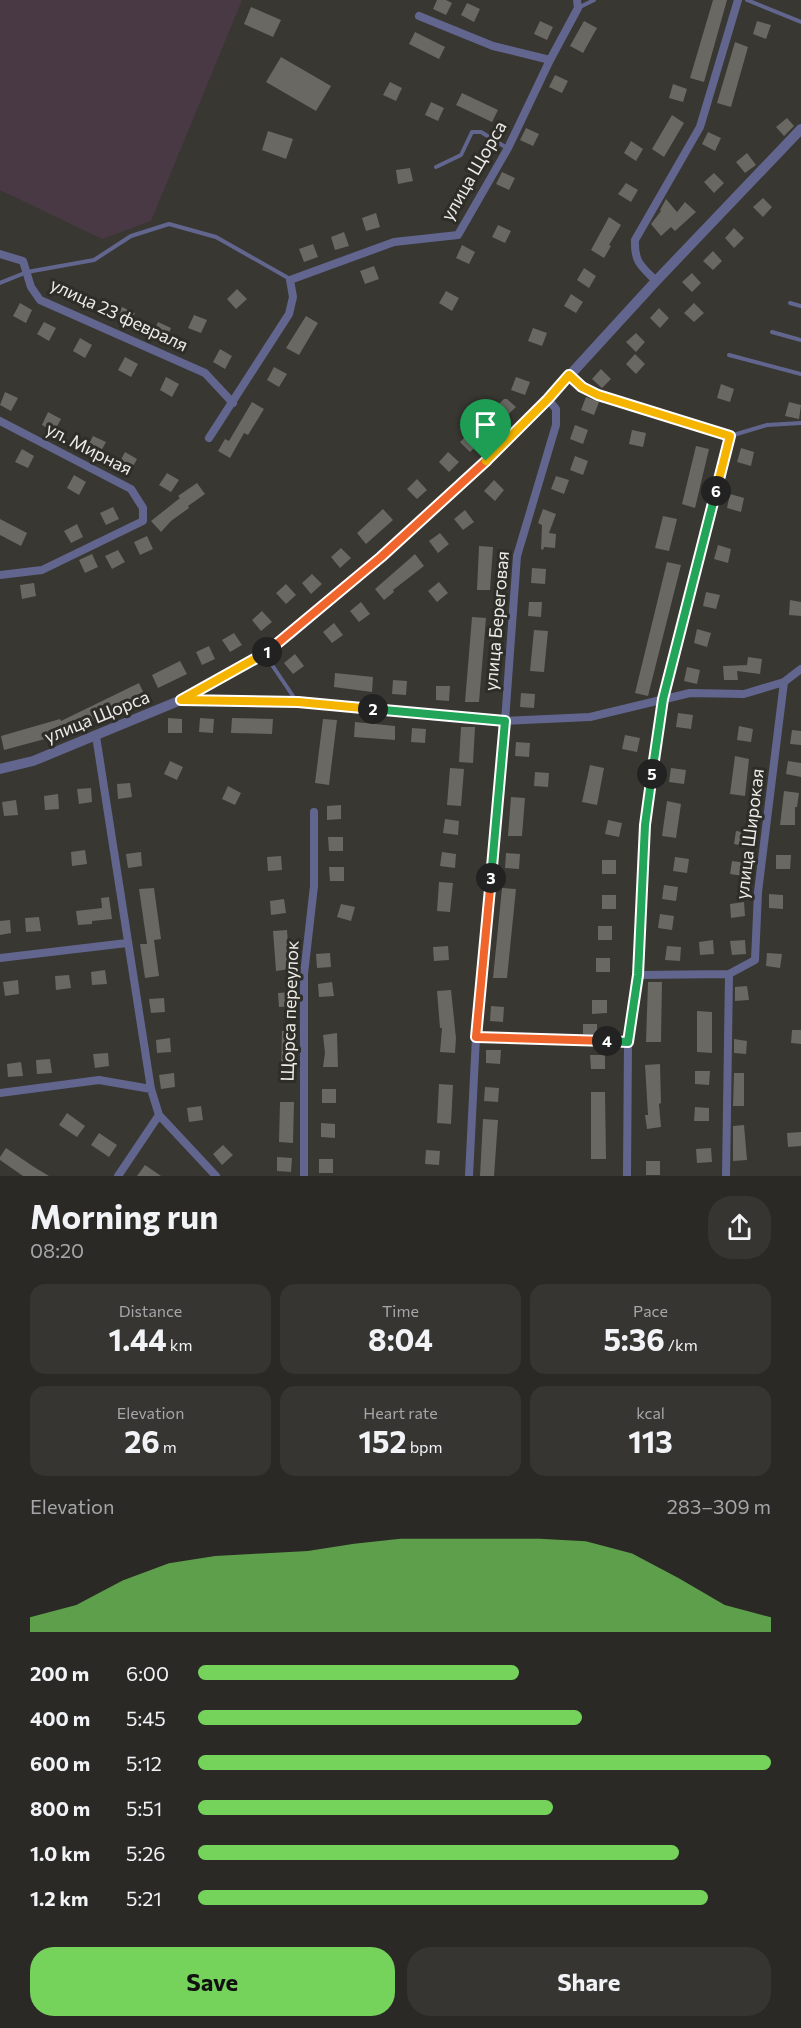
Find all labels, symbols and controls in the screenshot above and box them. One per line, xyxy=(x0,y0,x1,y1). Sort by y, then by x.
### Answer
street label: улица Щорса xyxy=(436,117,511,224)
street label: улица 23 февраля xyxy=(47,273,192,356)
pin xyxy=(460,399,511,461)
icon: arrive xyxy=(469,408,502,441)
street label: ул. Мирная xyxy=(43,417,136,479)
pin: 6 xyxy=(701,476,731,506)
text: 6 xyxy=(711,481,721,500)
street label: улица Береговая xyxy=(479,550,513,692)
pin: 1 xyxy=(252,637,282,667)
text: 1 xyxy=(263,642,271,661)
street label: улица Щорса xyxy=(41,685,152,747)
pin: 2 xyxy=(358,694,388,724)
text: 2 xyxy=(368,699,378,718)
pin: 5 xyxy=(637,759,667,789)
text: 5 xyxy=(647,764,657,783)
street label: улица Широкая xyxy=(730,767,768,900)
pin: 3 xyxy=(476,863,506,893)
text: 3 xyxy=(486,868,496,887)
street label: Щорса переулок xyxy=(276,940,302,1082)
pin: 4 xyxy=(592,1026,622,1056)
text: 4 xyxy=(602,1031,612,1050)
text: Morning run xyxy=(30,1195,218,1236)
button: share xyxy=(708,1196,771,1259)
text: 08:20 xyxy=(30,1238,84,1262)
text: Distance xyxy=(119,1301,182,1320)
text: Time xyxy=(382,1301,419,1320)
text: Pace xyxy=(633,1301,668,1320)
text: 1.44 xyxy=(109,1320,167,1357)
text: 8:04 xyxy=(368,1320,433,1357)
text: 5:36 xyxy=(603,1320,665,1357)
text: km xyxy=(167,1335,192,1354)
text: /km xyxy=(665,1335,698,1354)
text: Elevation xyxy=(117,1403,184,1422)
text: Heart rate xyxy=(363,1403,438,1422)
text: kcal xyxy=(636,1403,665,1422)
text: 26 xyxy=(124,1422,160,1459)
text: 152 xyxy=(358,1422,407,1459)
text: 113 xyxy=(628,1422,673,1459)
text: m xyxy=(160,1437,177,1456)
text: bpm xyxy=(407,1437,443,1456)
text: Elevation xyxy=(30,1494,115,1518)
text: 283–309 m xyxy=(667,1494,771,1518)
text: 200 m xyxy=(30,1661,89,1685)
text: 6:00 xyxy=(126,1661,169,1685)
text: 400 m xyxy=(30,1706,90,1730)
text: 5:45 xyxy=(126,1706,166,1730)
text: 600 m xyxy=(30,1751,90,1775)
text: 5:12 xyxy=(126,1751,162,1775)
text: 800 m xyxy=(30,1796,90,1820)
text: 5:51 xyxy=(126,1796,162,1820)
text: 1.0 km xyxy=(30,1841,90,1865)
text: 5:26 xyxy=(126,1841,165,1865)
text: 1.2 km xyxy=(30,1886,88,1910)
text: 5:21 xyxy=(126,1886,162,1910)
button: Save xyxy=(30,1947,395,2016)
button: Share xyxy=(407,1947,771,2016)

